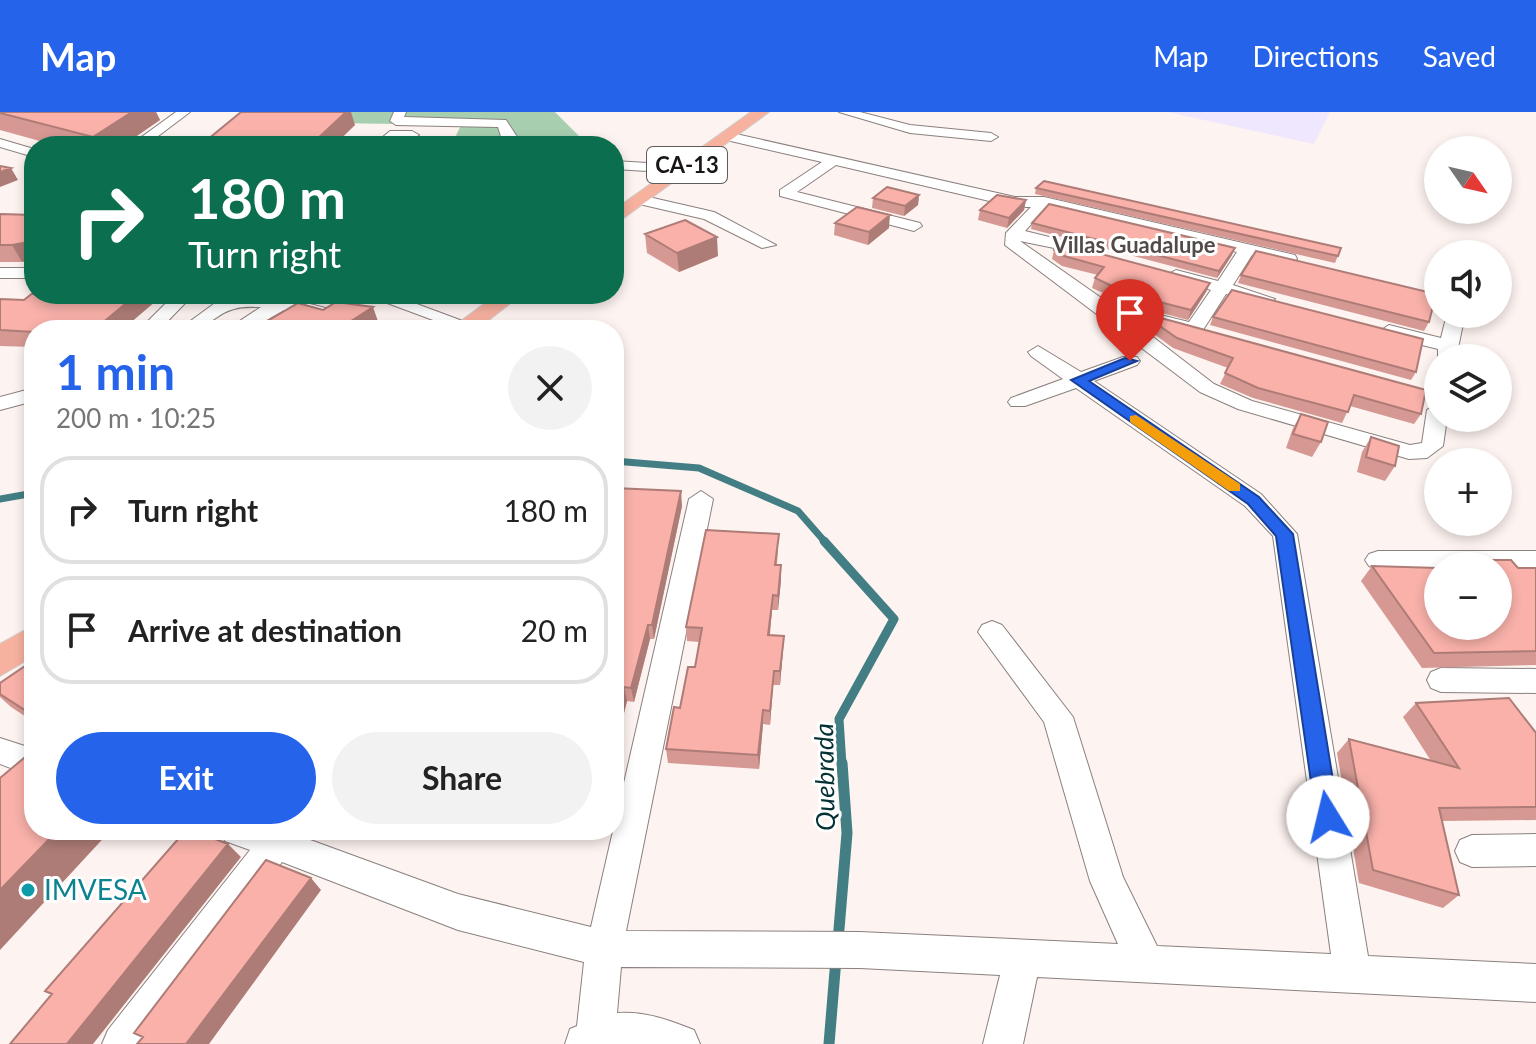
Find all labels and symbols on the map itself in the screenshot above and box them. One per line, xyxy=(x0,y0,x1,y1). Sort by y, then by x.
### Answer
north arrow xyxy=(1424,136,1512,224)
road number: CA-13 xyxy=(647,147,727,183)
district label: Villas Guadalupe xyxy=(1051,231,1216,258)
pin xyxy=(1096,279,1164,361)
water label: Quebrada xyxy=(807,723,841,831)
position arrow xyxy=(1286,775,1370,859)
place label: IMVESA xyxy=(44,872,147,906)
marker: IMVESA xyxy=(19,881,37,899)

